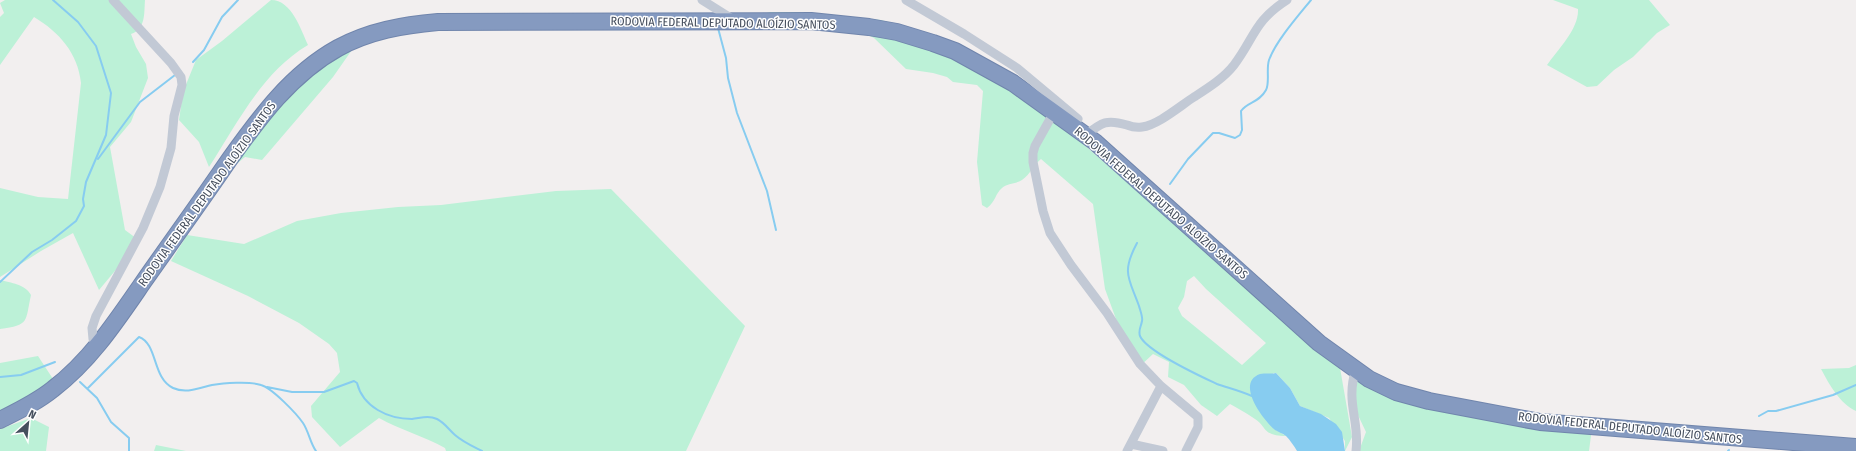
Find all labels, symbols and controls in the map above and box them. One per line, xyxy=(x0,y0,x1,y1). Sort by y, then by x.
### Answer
street label: RODOVIA FEDERAL DEPUTADO ALOÍZIO SANTOS xyxy=(610,13,836,32)
street label: RODOVIA FEDERAL DEPUTADO ALOÍZIO SANTOS xyxy=(134,98,279,289)
street label: RODOVIA FEDERAL DEPUTADO ALOÍZIO SANTOS xyxy=(1072,123,1251,282)
north arrow xyxy=(8,403,48,443)
text: N xyxy=(26,407,38,422)
street label: RODOVIA FEDERAL DEPUTADO ALOÍZIO SANTOS xyxy=(1517,408,1743,447)

